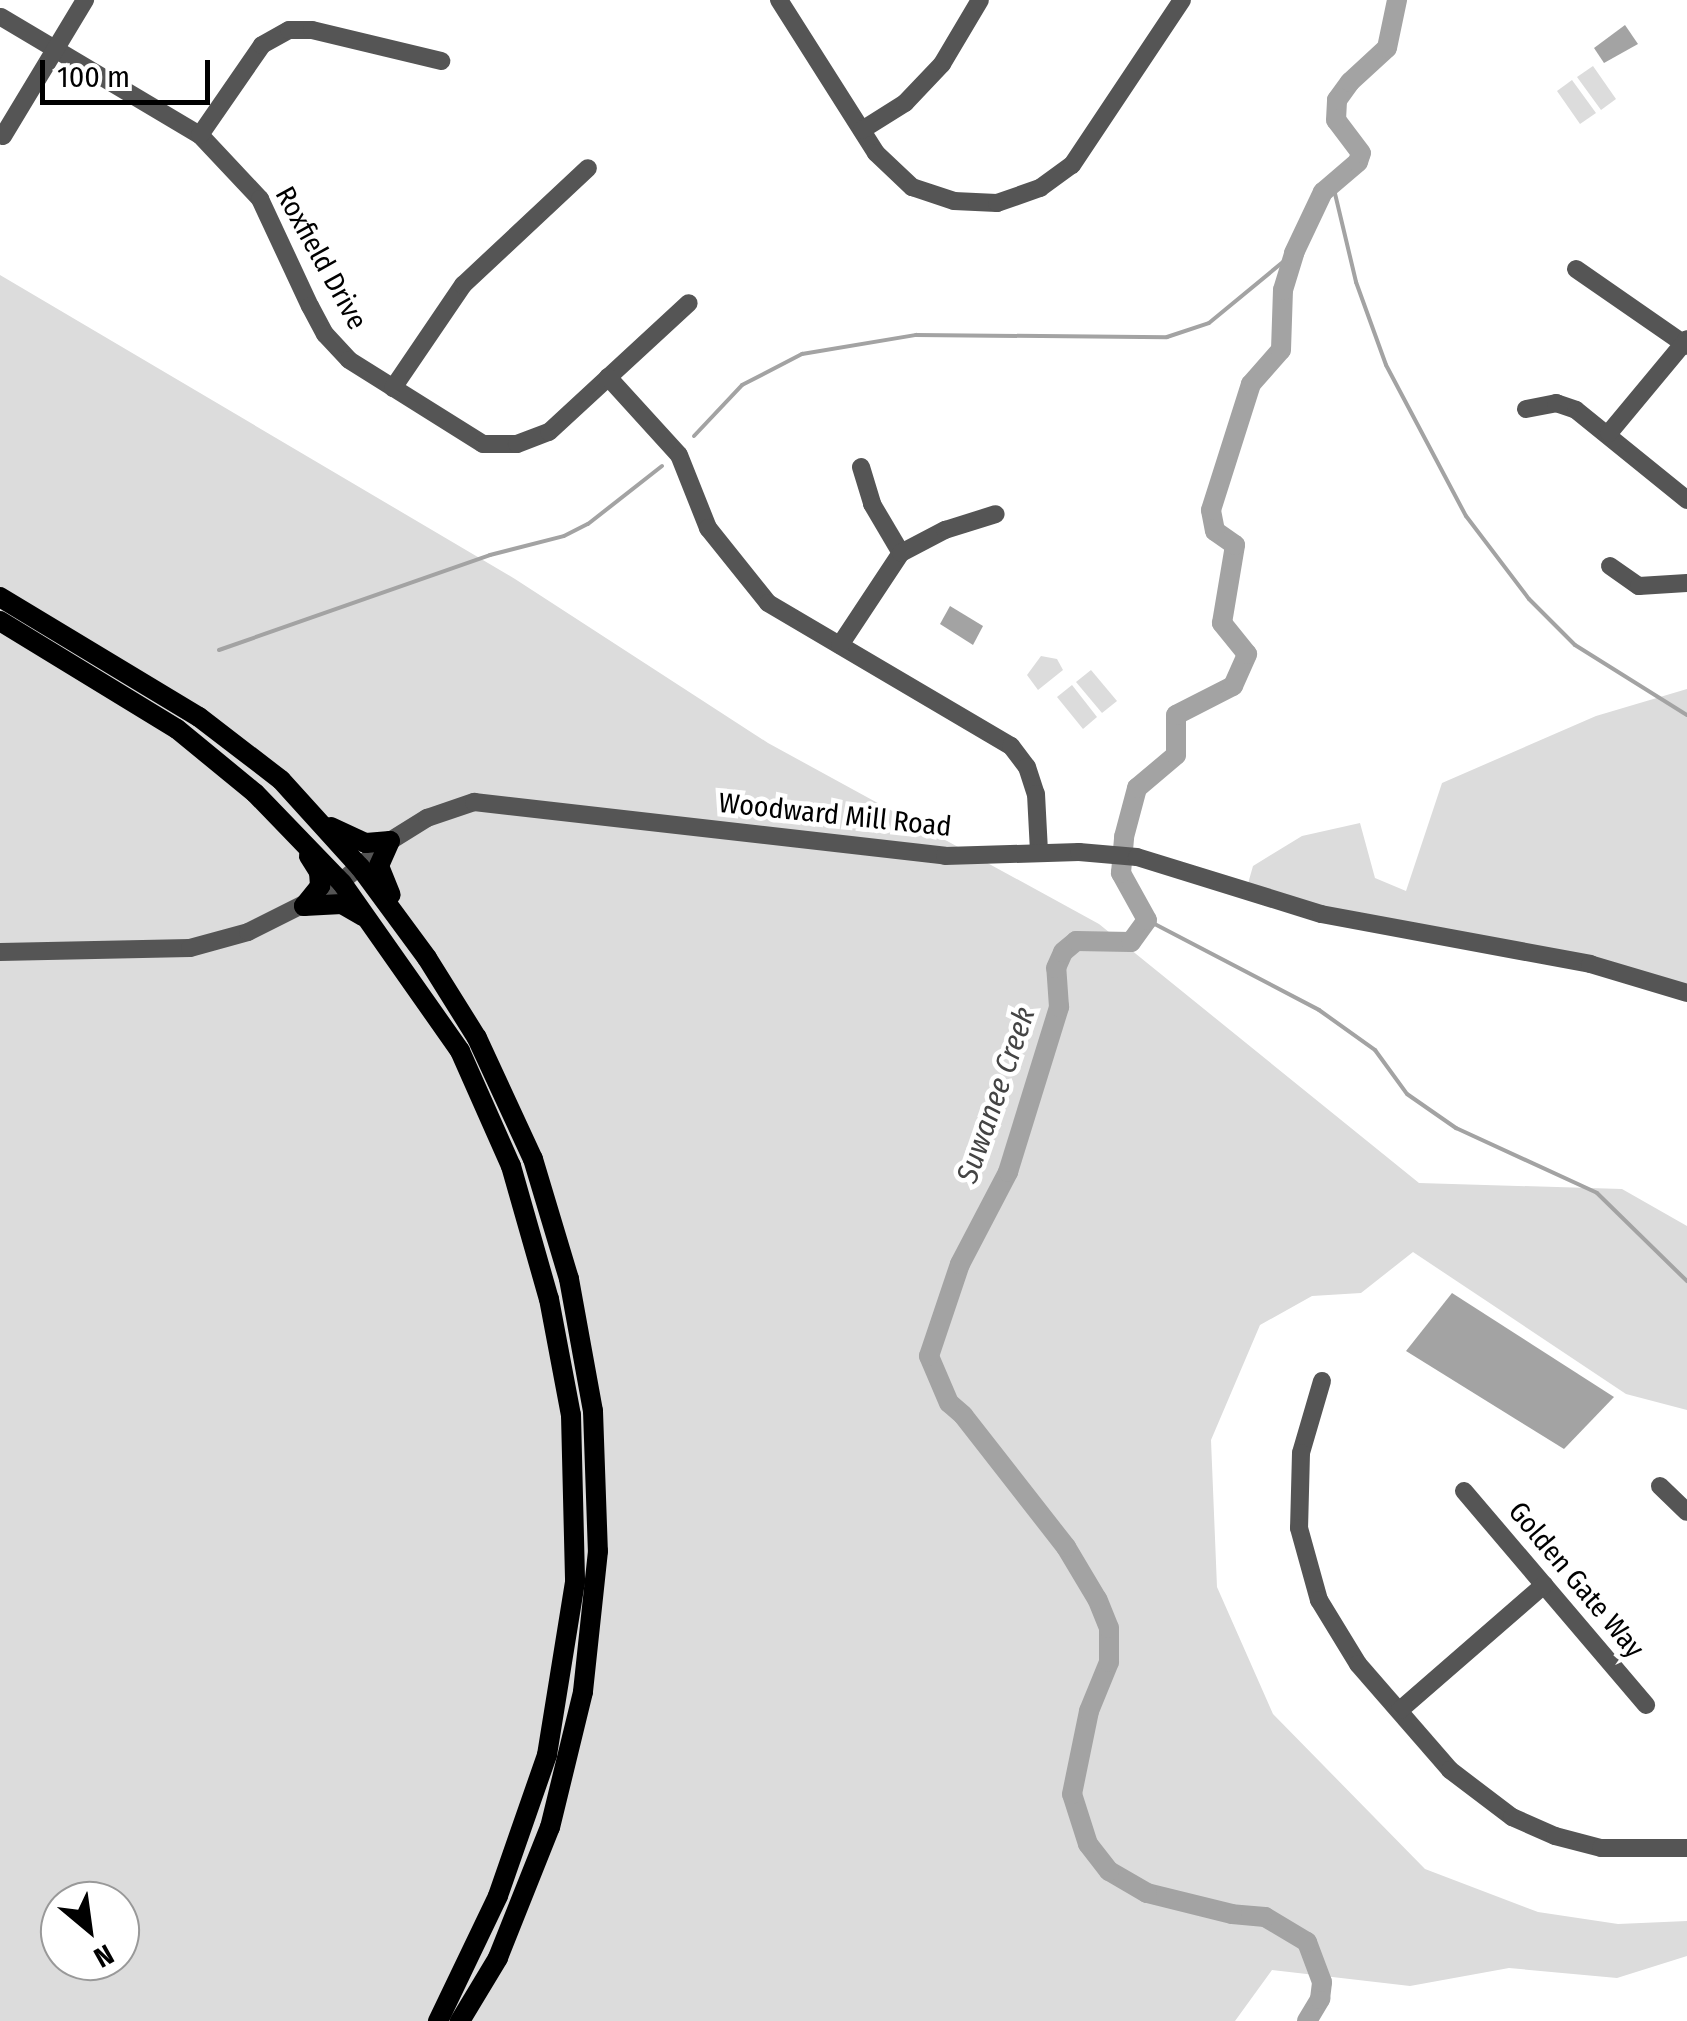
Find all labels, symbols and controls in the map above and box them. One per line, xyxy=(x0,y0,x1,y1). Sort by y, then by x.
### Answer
scale bar xyxy=(45,40,215,102)
text: 100 m xyxy=(57,59,130,95)
street label: Roxfield Drive xyxy=(268,181,374,335)
street label: Woodward Mill Road xyxy=(717,786,953,844)
water label: Suwanee Creek xyxy=(949,1002,1043,1188)
street label: Golden Gate Way xyxy=(1501,1495,1651,1665)
north arrow xyxy=(40,1881,140,1981)
text: N xyxy=(88,1937,119,1974)

